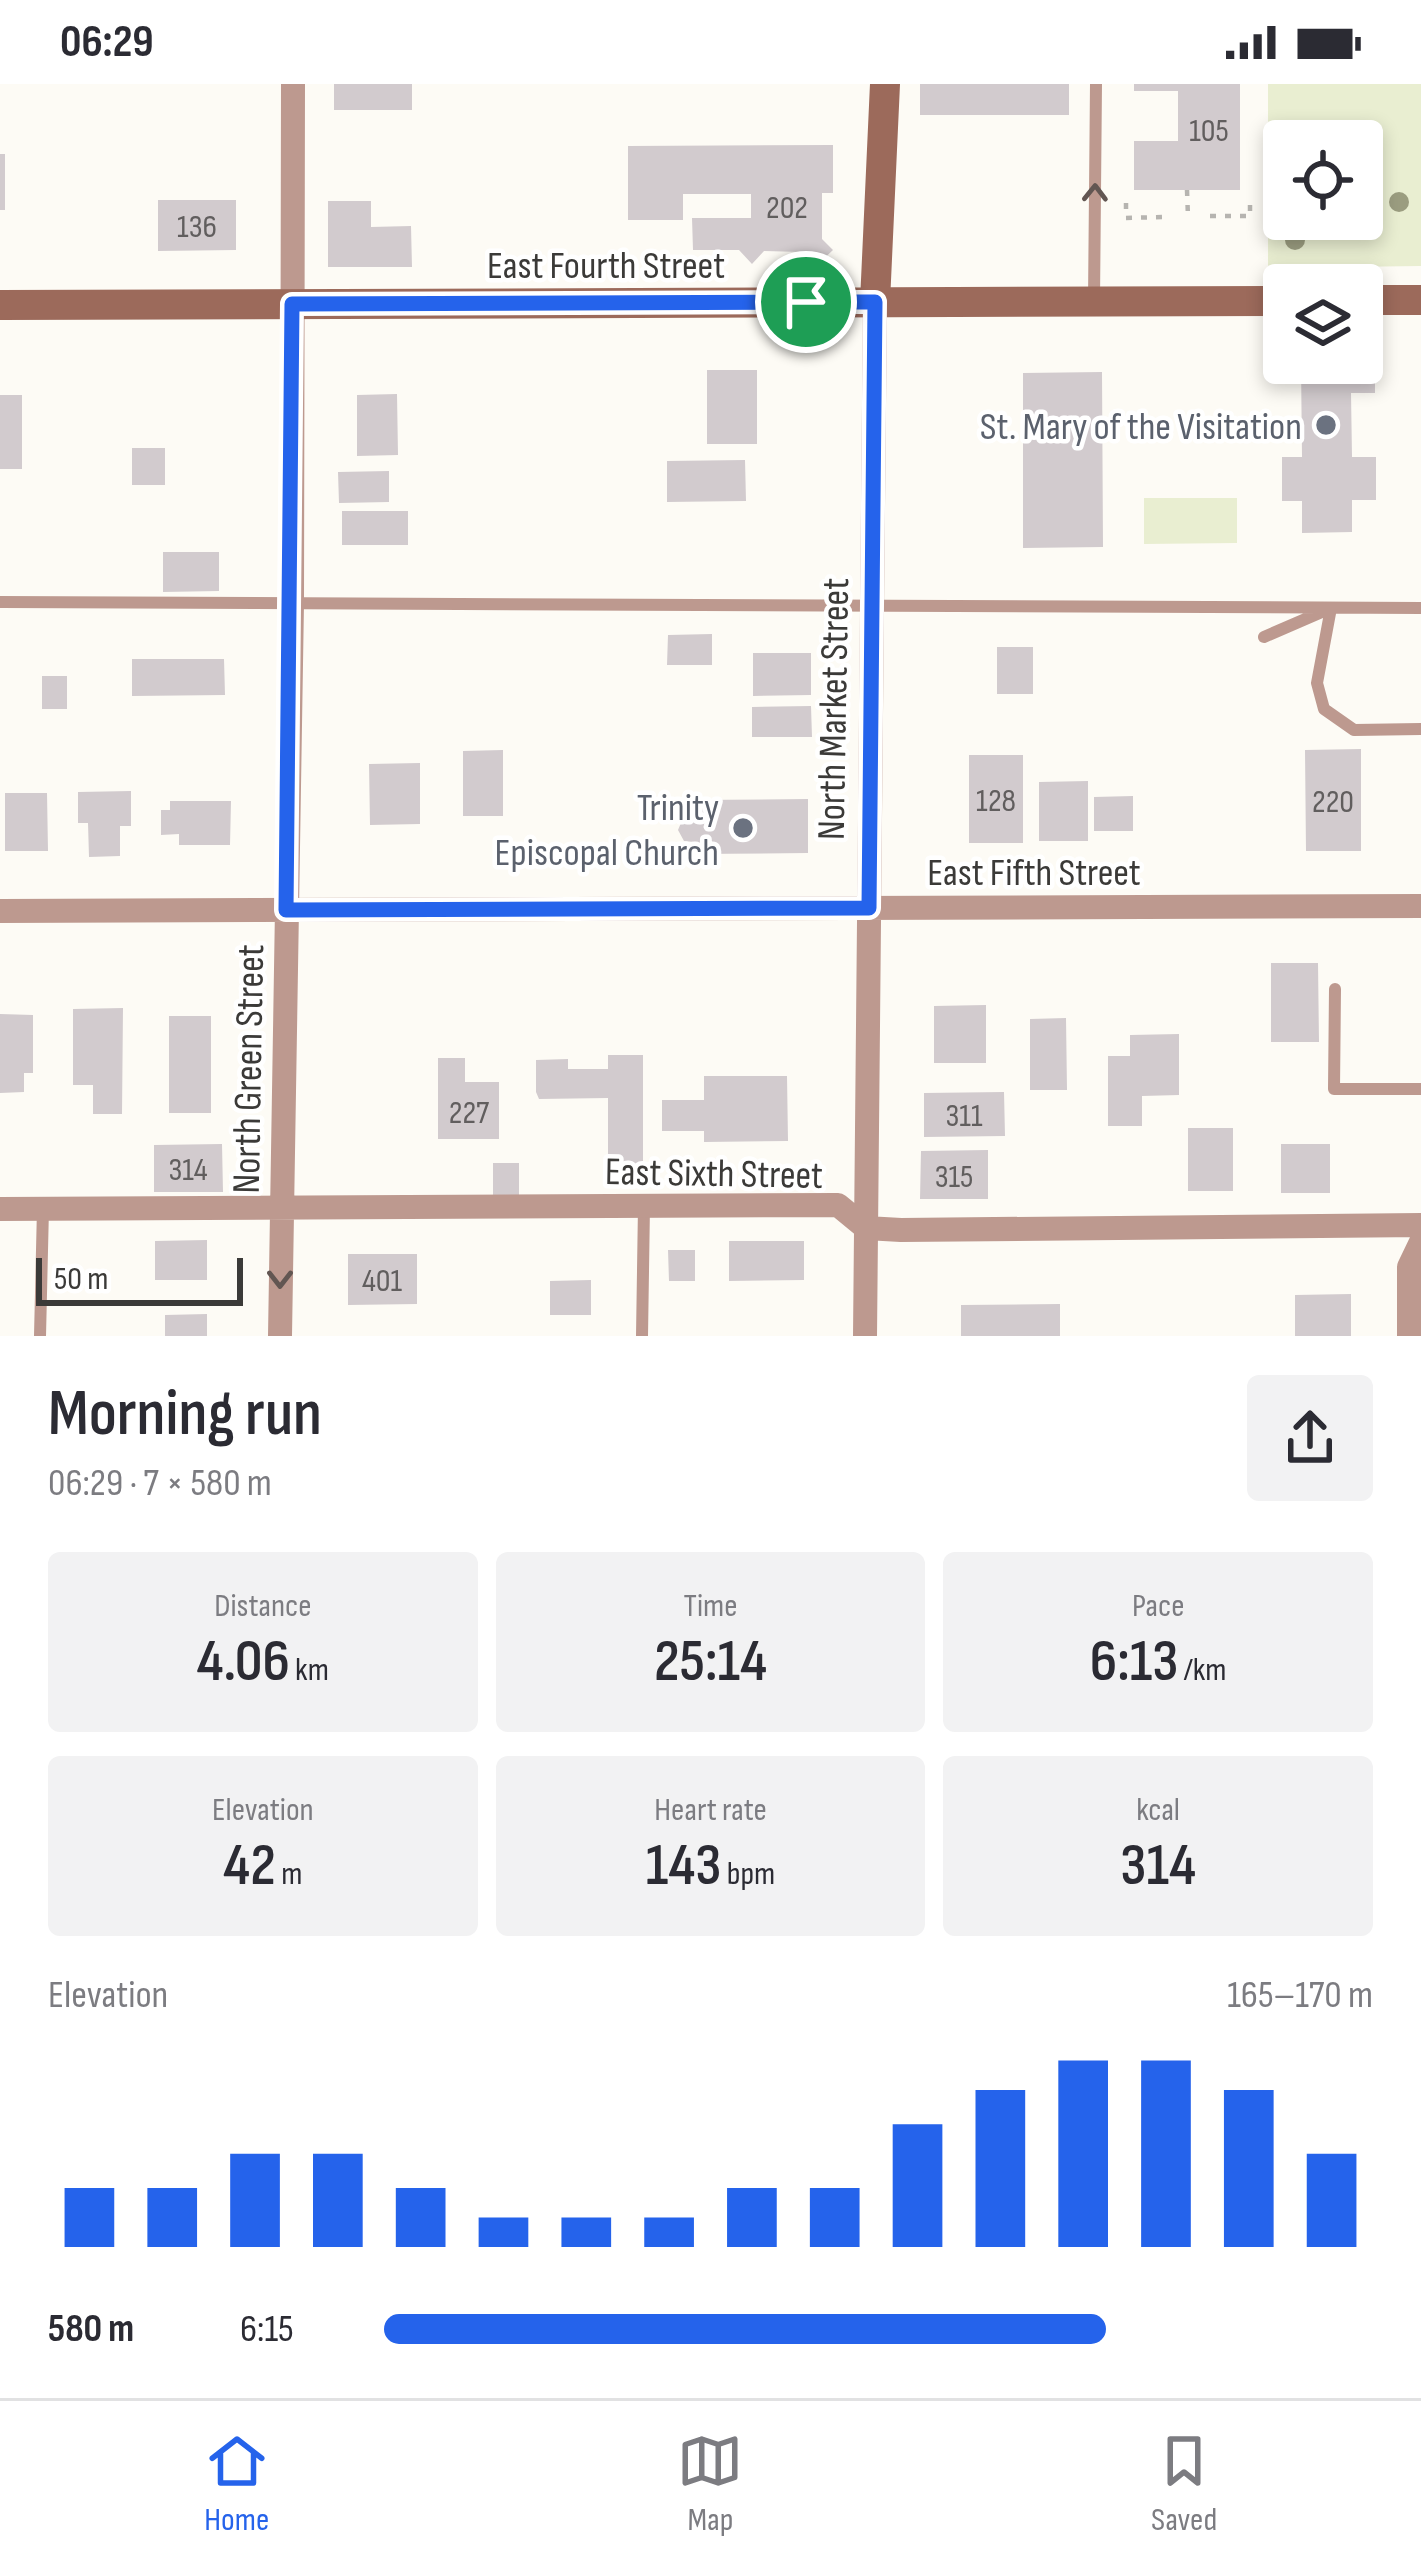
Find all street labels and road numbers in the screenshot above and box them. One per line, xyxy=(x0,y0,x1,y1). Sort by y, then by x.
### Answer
street label: East Fourth Street xyxy=(487,243,725,290)
street label: North Market Street xyxy=(809,578,860,840)
street label: East Fifth Street xyxy=(927,850,1141,897)
street label: North Green Street xyxy=(224,944,275,1194)
street label: East Sixth Street xyxy=(605,1149,823,1200)

